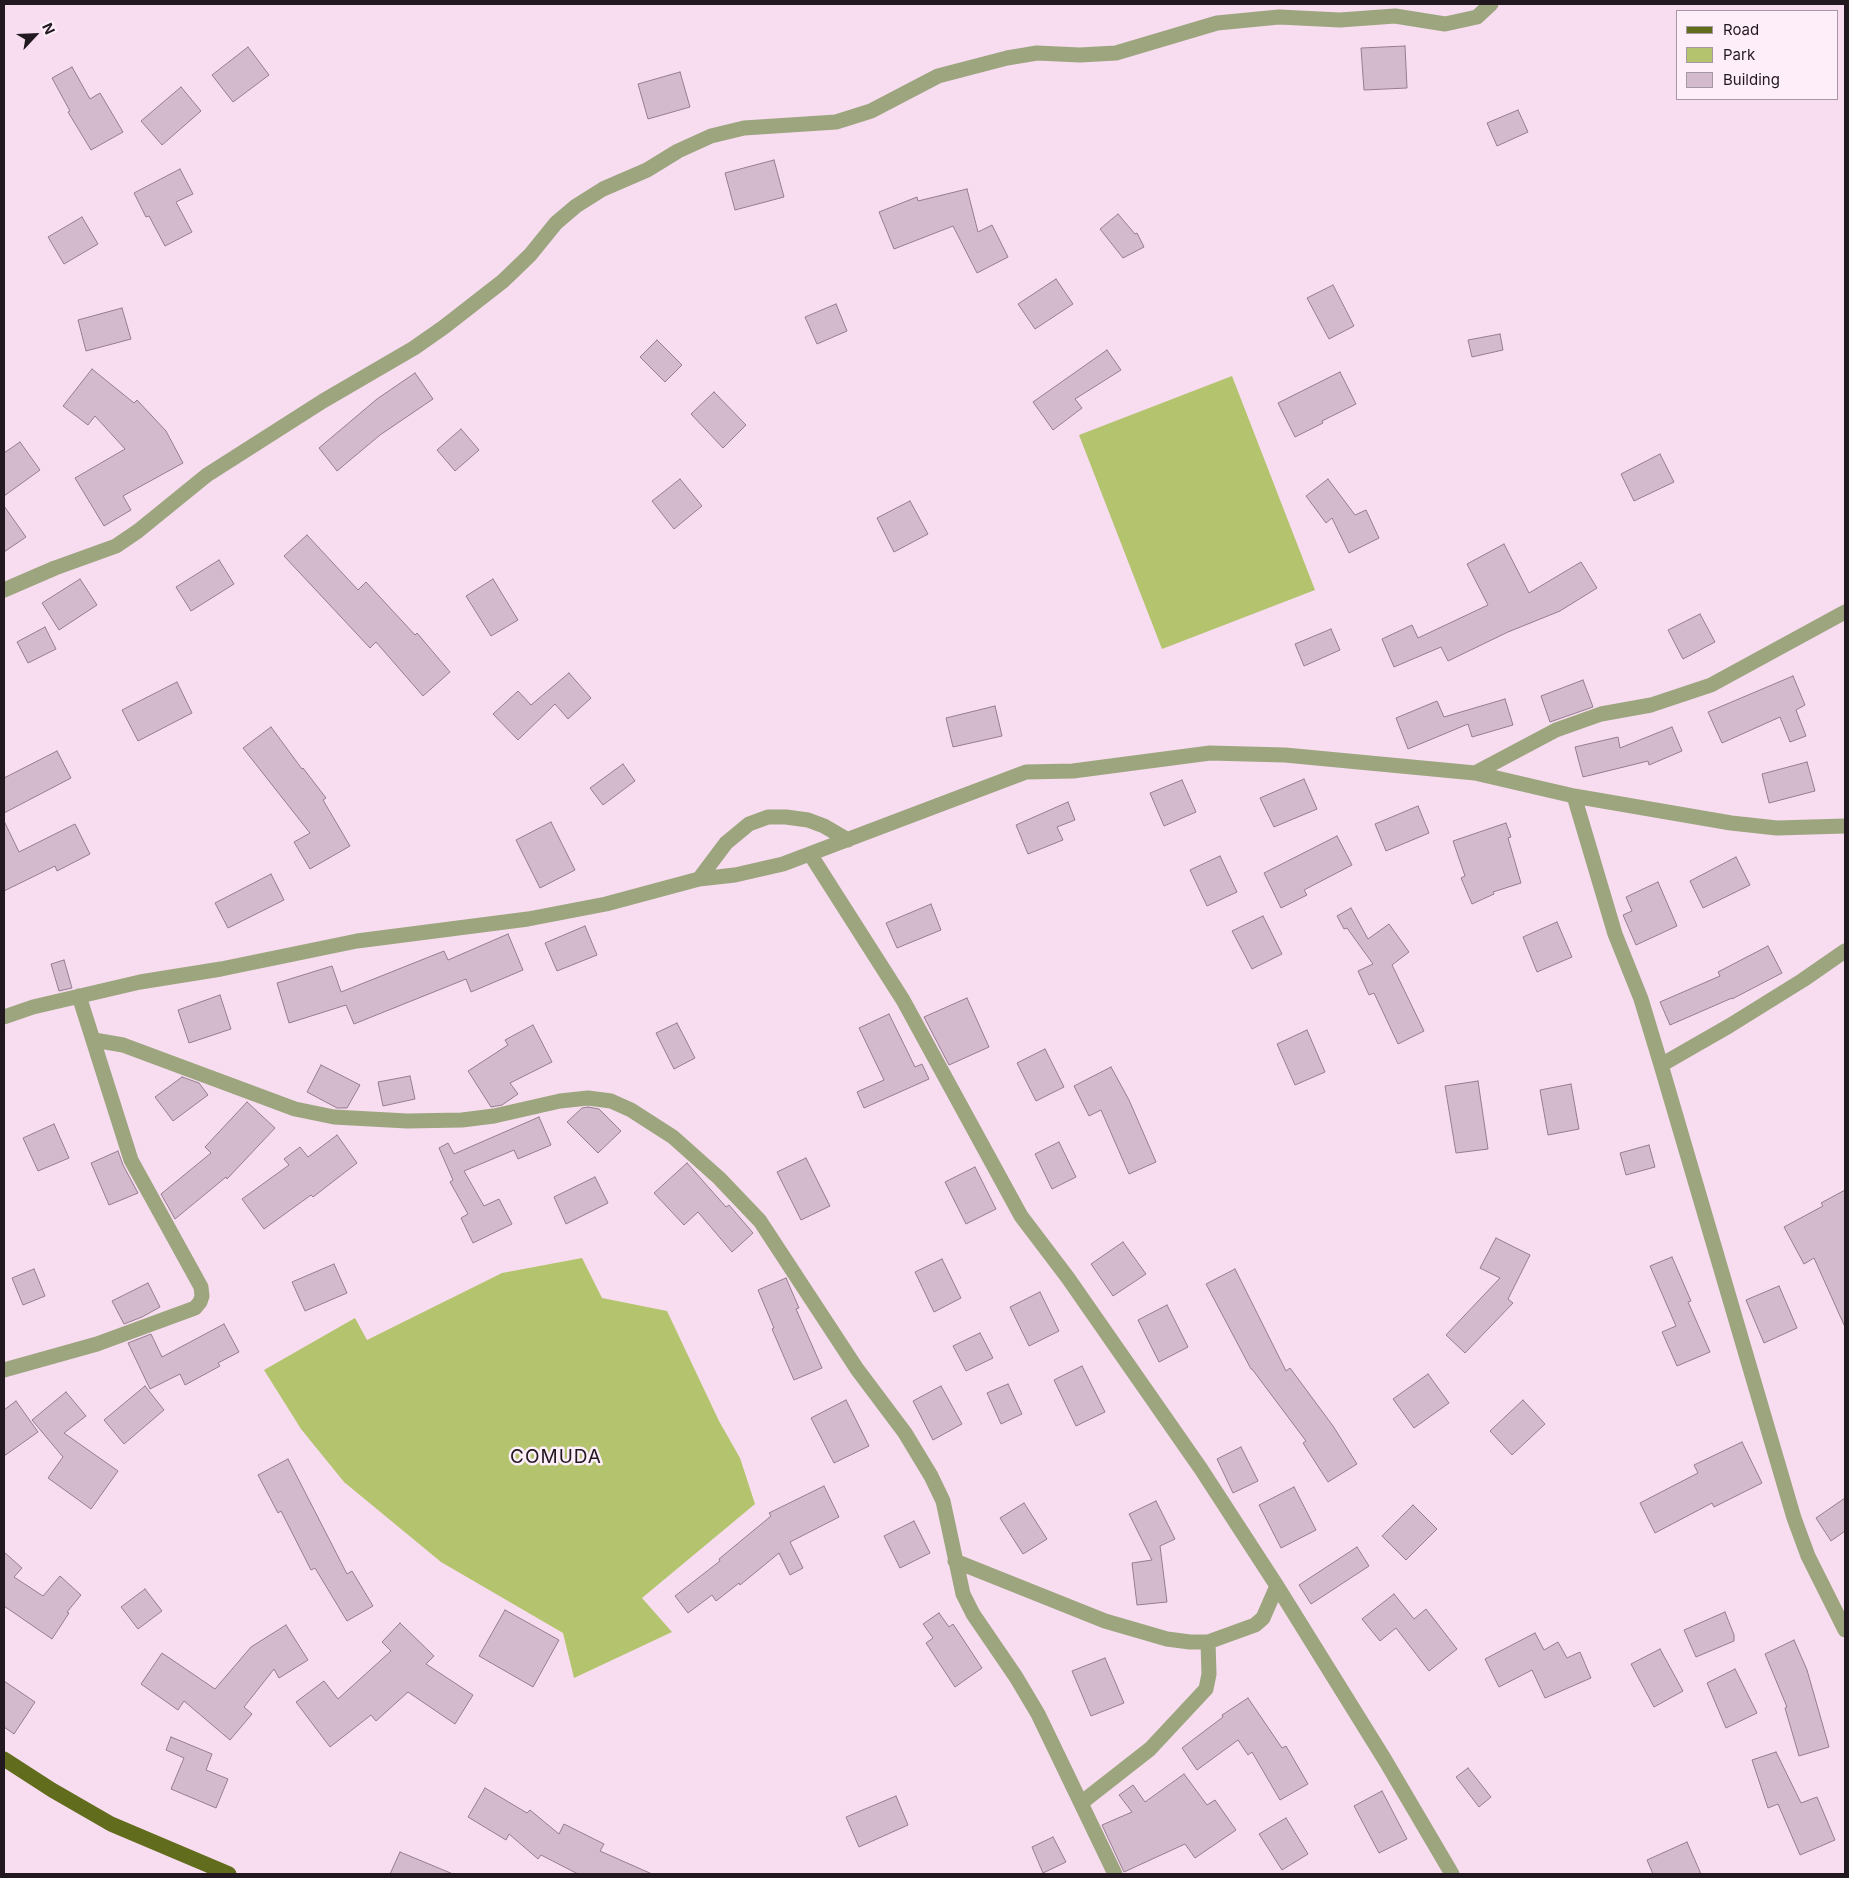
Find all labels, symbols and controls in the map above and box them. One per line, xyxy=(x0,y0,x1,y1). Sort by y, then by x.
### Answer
north arrow xyxy=(10,10,60,60)
legend xyxy=(1676,10,1839,100)
text: N xyxy=(39,20,59,37)
text: Road xyxy=(1723,20,1759,39)
text: Park xyxy=(1723,45,1755,64)
text: Building xyxy=(1723,70,1780,89)
district label: COMUDA xyxy=(509,1446,603,1468)

